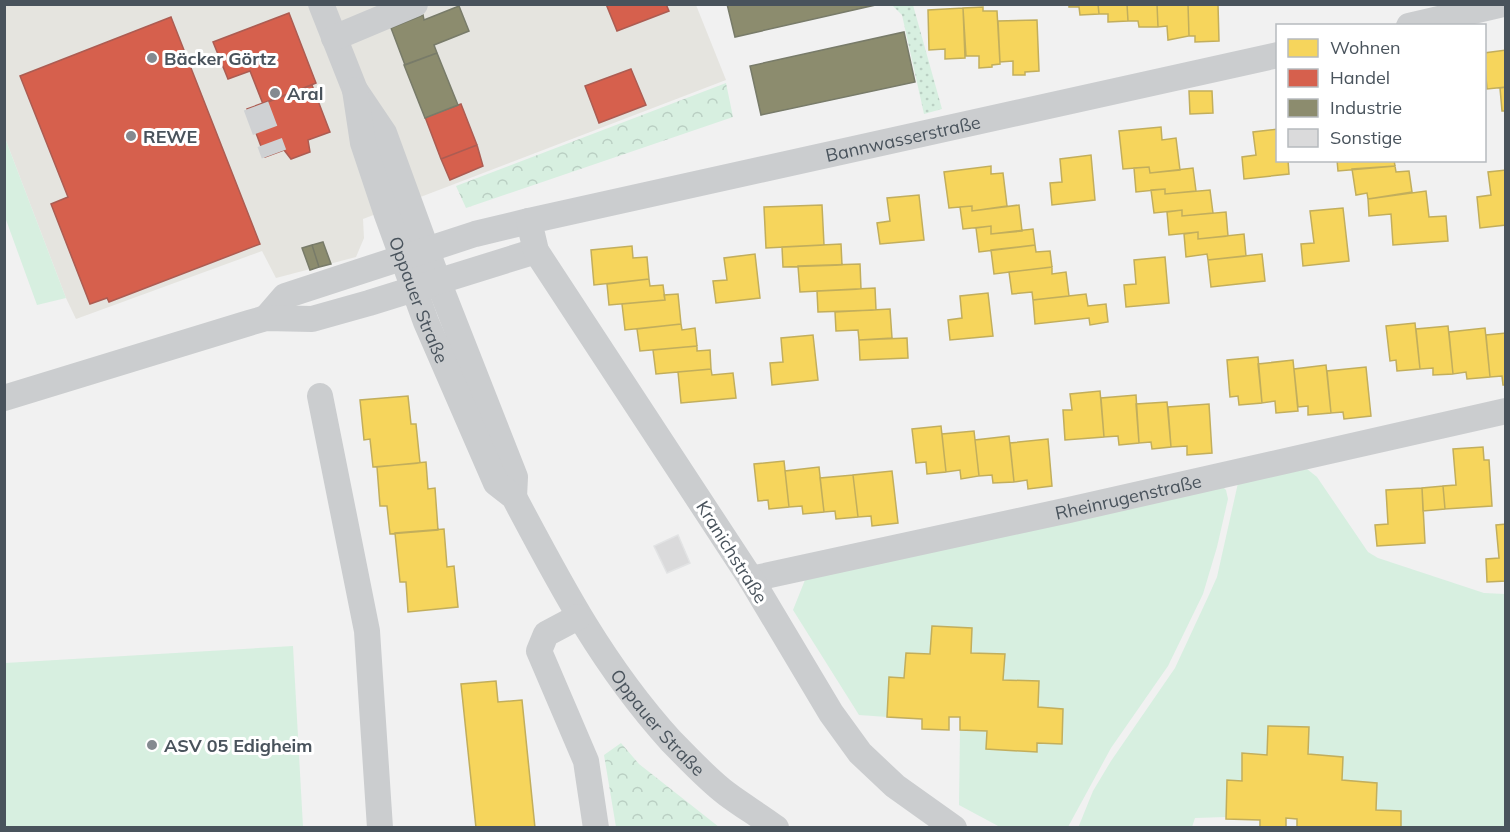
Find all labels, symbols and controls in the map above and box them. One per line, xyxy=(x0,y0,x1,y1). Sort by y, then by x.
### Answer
legend xyxy=(1276,24,1486,162)
text: Wohnen xyxy=(1330,36,1401,59)
place label: Bäcker Görtz xyxy=(164,47,276,70)
marker: Bäcker Görtz xyxy=(145,51,159,65)
text: Handel xyxy=(1330,66,1390,89)
place label: Aral xyxy=(287,82,323,105)
marker: Aral xyxy=(268,86,282,100)
text: Industrie xyxy=(1330,96,1402,119)
street label: Bannwasserstraße xyxy=(823,110,983,166)
place label: REWE xyxy=(143,125,197,148)
text: Sonstige xyxy=(1330,126,1402,149)
marker: REWE xyxy=(124,129,138,143)
street label: Oppauer Straße xyxy=(384,233,454,366)
street label: Rheinrugenstraße xyxy=(1053,469,1204,524)
street label: Kranichstraße xyxy=(691,496,773,608)
street label: Oppauer Straße xyxy=(606,664,710,781)
place label: ASV 05 Edigheim xyxy=(164,734,312,757)
marker: ASV 05 Edigheim xyxy=(145,738,159,752)

